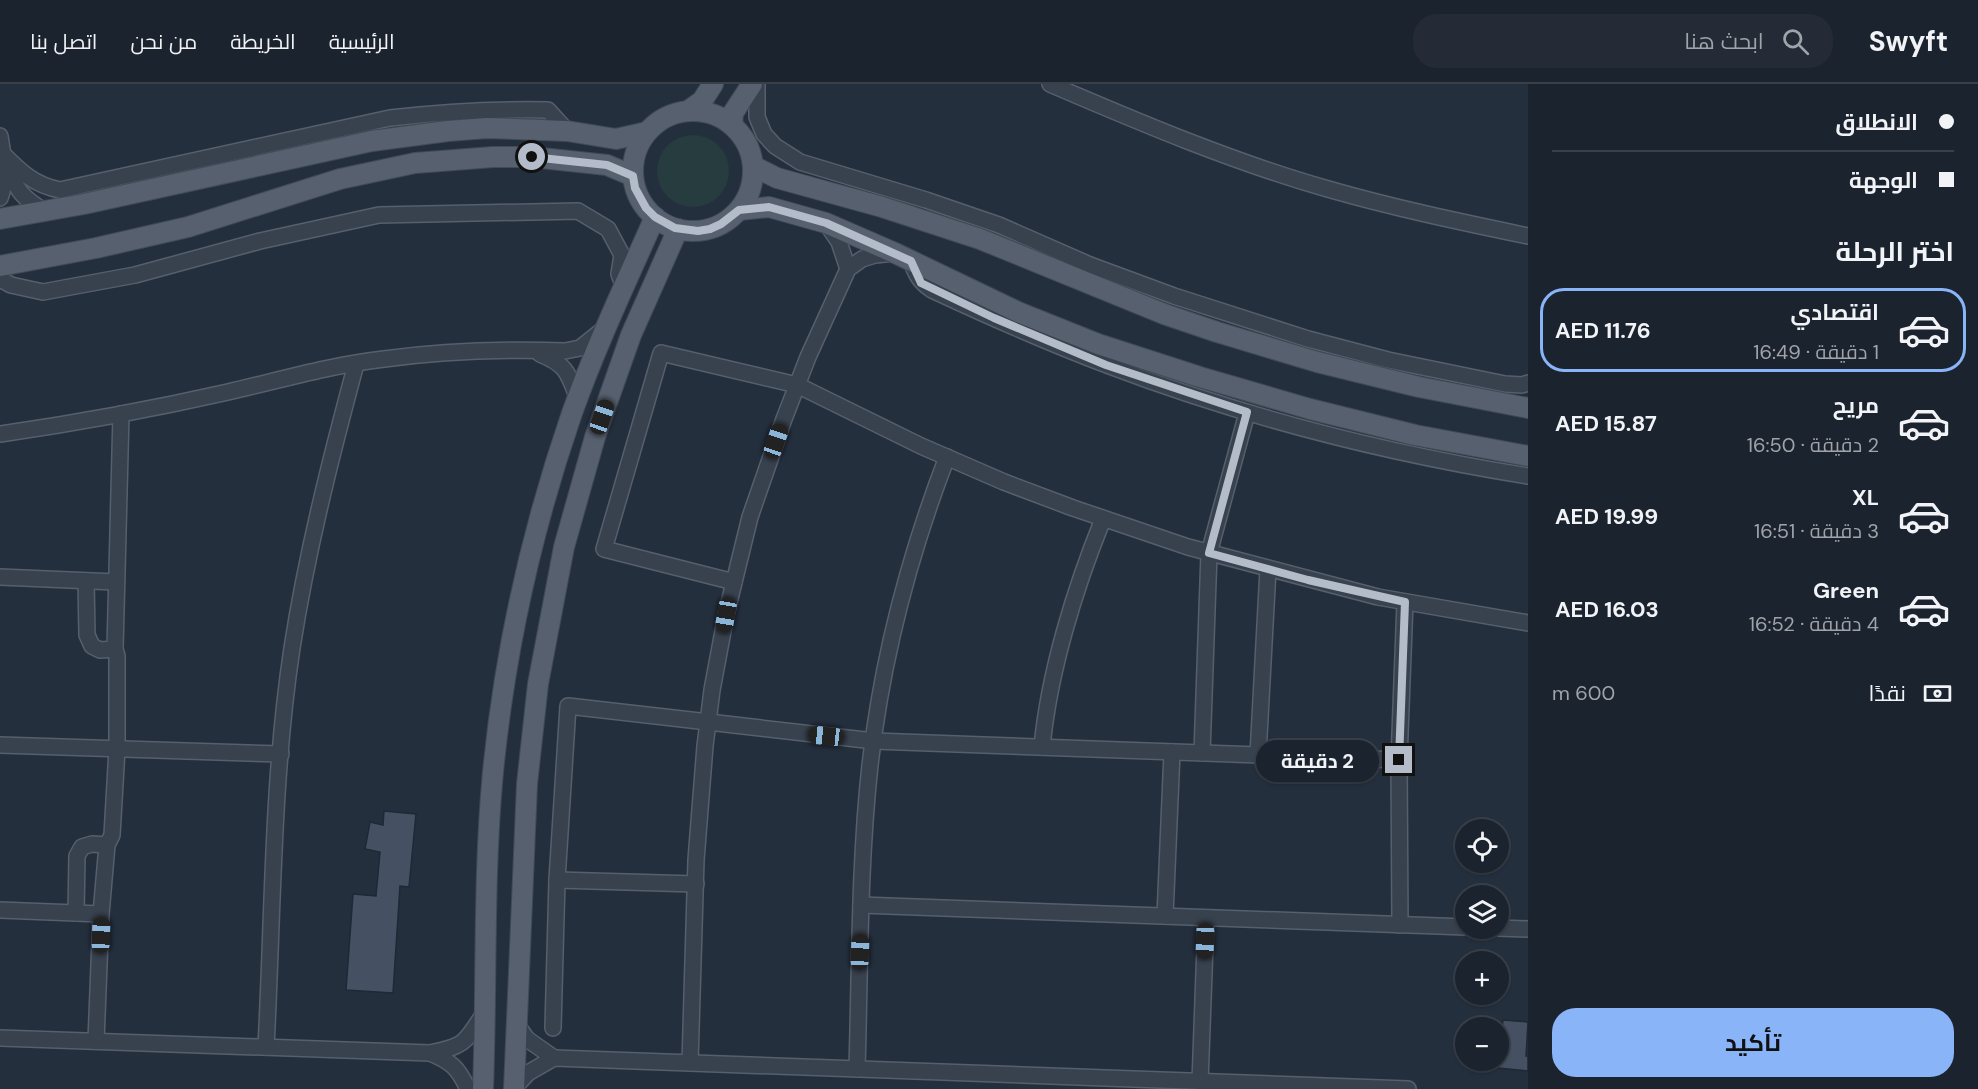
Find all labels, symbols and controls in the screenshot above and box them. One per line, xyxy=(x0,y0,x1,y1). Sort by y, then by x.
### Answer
search box xyxy=(1413,14,1833,68)
text: Swyft xyxy=(1869,23,1948,60)
icon: search xyxy=(1779,25,1812,58)
text: ابحث هنا xyxy=(1684,27,1764,56)
text: اتصل بنا xyxy=(30,28,97,56)
text: من نحن xyxy=(130,28,197,56)
text: الخريطة xyxy=(230,28,296,56)
text: الرئيسية xyxy=(329,28,395,56)
text: الانطلاق xyxy=(1835,108,1918,137)
route start xyxy=(518,143,545,170)
text: الوجهة xyxy=(1849,166,1918,195)
text: اختر الرحلة xyxy=(1835,234,1954,269)
text: اقتصادي xyxy=(1790,298,1879,327)
icon: car xyxy=(1897,303,1951,357)
text: AED 11.76 xyxy=(1555,316,1651,345)
text: 1 دقيقة · 16:49 xyxy=(1753,339,1879,365)
text: مريح xyxy=(1833,391,1879,420)
icon: car xyxy=(1897,396,1951,450)
car xyxy=(588,397,616,437)
text: AED 15.87 xyxy=(1555,409,1657,438)
car xyxy=(762,421,790,461)
text: 2 دقيقة · 16:50 xyxy=(1747,432,1879,458)
text: XL xyxy=(1852,483,1879,512)
icon: car xyxy=(1897,489,1951,543)
text: AED 19.99 xyxy=(1555,502,1658,531)
text: 3 دقيقة · 16:51 xyxy=(1754,518,1879,544)
text: Green xyxy=(1813,576,1879,605)
icon: car xyxy=(1897,582,1951,636)
text: AED 16.03 xyxy=(1555,595,1659,624)
car xyxy=(714,596,738,634)
text: 4 دقيقة · 16:52 xyxy=(1749,611,1879,637)
icon: cash xyxy=(1921,677,1954,710)
text: نقدًا xyxy=(1868,679,1906,708)
text: 600 m xyxy=(1552,680,1615,706)
car xyxy=(807,725,845,747)
callout: 2 دقيقة xyxy=(1255,739,1378,781)
route end xyxy=(1385,746,1412,773)
text: 2 دقيقة xyxy=(1281,748,1354,774)
map controls xyxy=(1455,819,1509,1071)
button: locate xyxy=(1455,819,1509,873)
button: layers xyxy=(1455,885,1509,939)
car xyxy=(91,917,111,953)
car xyxy=(1195,923,1215,959)
car xyxy=(850,934,870,970)
button: + xyxy=(1455,951,1509,1005)
button: تأكيد xyxy=(1552,1008,1954,1077)
button: − xyxy=(1455,1017,1509,1071)

